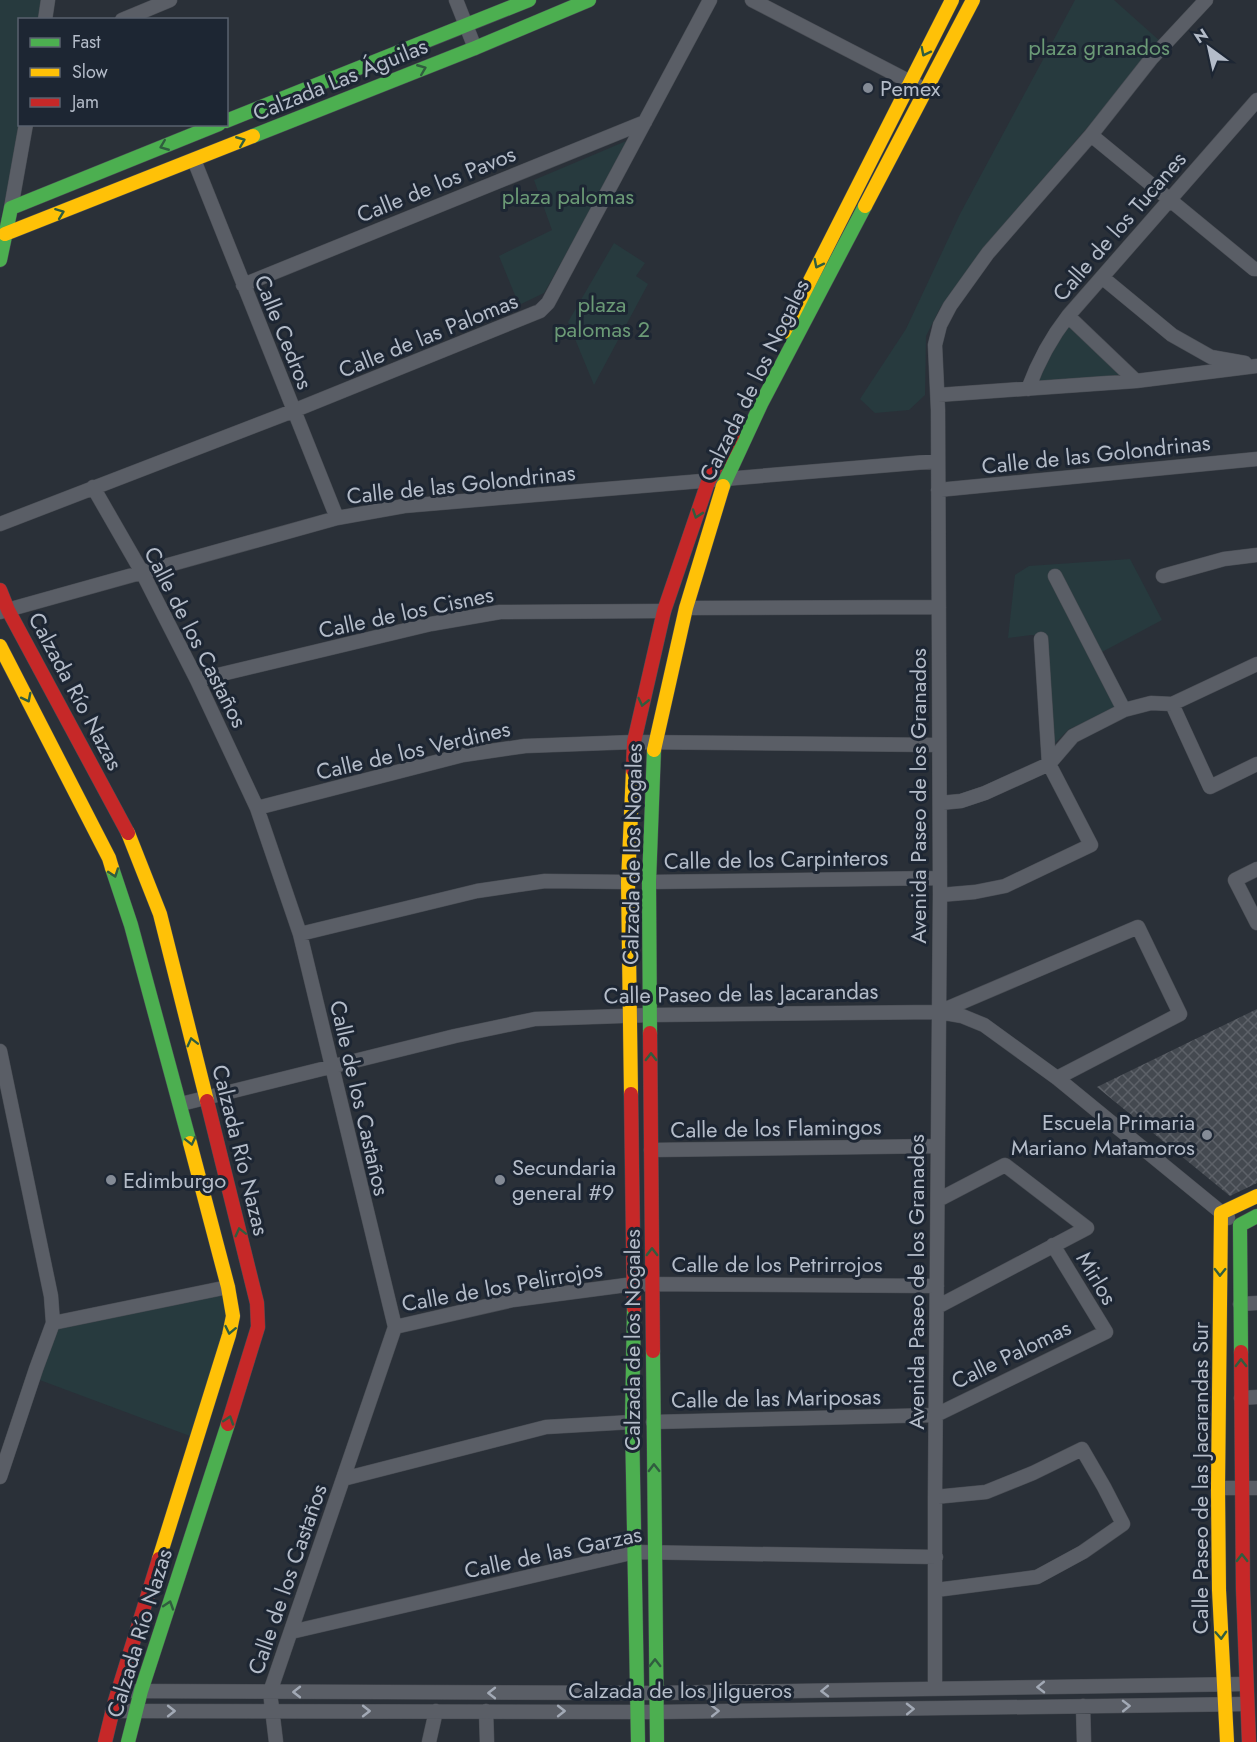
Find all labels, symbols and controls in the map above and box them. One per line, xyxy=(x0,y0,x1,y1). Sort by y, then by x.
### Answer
legend xyxy=(18,18,228,126)
north arrow xyxy=(1179,18,1239,78)
text: N xyxy=(1190,23,1213,49)
text: Fast xyxy=(72,29,101,55)
street label: Calzada Las Águilas xyxy=(248,29,432,129)
park label: plaza granados xyxy=(1028,31,1170,63)
one-way arrow xyxy=(921,46,932,56)
text: Slow xyxy=(72,59,109,85)
one-way arrow xyxy=(416,64,427,76)
place label: Pemex xyxy=(880,72,941,104)
marker: Pemex xyxy=(861,81,875,95)
text: Jam xyxy=(70,89,99,115)
one-way arrow xyxy=(235,136,246,148)
street label: Calle de los Pavos xyxy=(352,137,520,230)
one-way arrow xyxy=(160,139,171,151)
street label: Calle de los Tucanes xyxy=(1045,144,1193,308)
park label: plaza palomas xyxy=(502,180,634,212)
one-way arrow xyxy=(54,207,65,220)
one-way arrow xyxy=(814,257,826,268)
street label: Calle Cedros xyxy=(247,270,321,394)
street label: Calzada de los Nogales xyxy=(691,273,817,487)
street label: Calle de las Palomas xyxy=(333,284,523,386)
park label: plaza palomas 2 xyxy=(554,288,650,345)
street label: Calle de las Golondrinas xyxy=(980,426,1212,482)
street label: Calle de las Golondrinas xyxy=(345,456,577,512)
one-way arrow xyxy=(691,508,704,519)
street label: Calle de los Castaños xyxy=(136,541,256,733)
street label: Calle de los Cisnes xyxy=(316,578,497,646)
street label: Calzada Río Nazas xyxy=(21,606,131,776)
street label: Avenida Paseo de los Granados xyxy=(902,648,934,944)
one-way arrow xyxy=(20,692,31,703)
one-way arrow xyxy=(637,696,650,706)
street label: Calle de los Verdines xyxy=(313,712,513,788)
street label: Calzada de los Nogales xyxy=(614,743,650,965)
street label: Calle de los Carpinteros xyxy=(664,841,889,877)
one-way arrow xyxy=(107,867,119,878)
street label: Calle Paseo de las Jacarandas xyxy=(603,975,879,1011)
street label: Calle de los Castaños xyxy=(322,997,398,1199)
one-way arrow xyxy=(187,1038,200,1048)
one-way arrow xyxy=(645,1052,657,1061)
street label: Calzada Río Nazas xyxy=(204,1061,278,1239)
place label: Escuela Primaria Mariano Matamoros xyxy=(1011,1106,1195,1163)
street label: Calle de los Flamingos xyxy=(670,1110,882,1146)
marker: Escuela Primaria Mariano Matamoros xyxy=(1200,1128,1214,1142)
street label: Avenida Paseo de los Granados xyxy=(900,1134,932,1430)
one-way arrow xyxy=(183,1135,196,1145)
place label: Secundaria general #9 xyxy=(512,1151,616,1208)
place label: Edimburgo xyxy=(123,1164,226,1196)
marker: Edimburgo xyxy=(104,1173,118,1187)
marker: Secundaria general #9 xyxy=(493,1173,507,1187)
one-way arrow xyxy=(234,1227,247,1237)
street label: Calzada de los Nogales xyxy=(616,1229,648,1451)
street label: Mirlos xyxy=(1069,1245,1125,1311)
one-way arrow xyxy=(646,1247,658,1256)
street label: Calle de los Petrirrojos xyxy=(671,1248,883,1280)
street label: Calle de los Pelirrojos xyxy=(399,1253,605,1319)
one-way arrow xyxy=(1214,1267,1226,1276)
street label: Calle Palomas xyxy=(946,1311,1076,1397)
street label: Calle Paseo de las Jacarandas Sur xyxy=(1184,1321,1216,1634)
one-way arrow xyxy=(224,1325,237,1335)
one-way arrow xyxy=(1235,1358,1247,1367)
street label: Calle de las Mariposas xyxy=(671,1380,881,1416)
one-way arrow xyxy=(222,1415,235,1426)
one-way arrow xyxy=(648,1463,660,1472)
street label: Calle de los Castaños xyxy=(239,1479,335,1679)
street label: Calle de las Garzas xyxy=(461,1518,645,1586)
street label: Calzada Río Nazas xyxy=(98,1545,180,1721)
one-way arrow xyxy=(1236,1553,1248,1562)
one-way arrow xyxy=(162,1601,174,1611)
one-way arrow xyxy=(1215,1630,1228,1639)
one-way arrow xyxy=(649,1658,661,1667)
street label: Calzada de los Jilgueros xyxy=(568,1674,792,1706)
one-way arrow xyxy=(1036,1681,1045,1693)
one-way arrow xyxy=(820,1685,829,1697)
one-way arrow xyxy=(293,1686,302,1698)
one-way arrow xyxy=(488,1686,497,1699)
one-way arrow xyxy=(1121,1700,1130,1712)
one-way arrow xyxy=(905,1702,914,1715)
one-way arrow xyxy=(166,1705,175,1717)
one-way arrow xyxy=(361,1705,370,1717)
one-way arrow xyxy=(556,1705,565,1717)
one-way arrow xyxy=(710,1705,719,1717)

